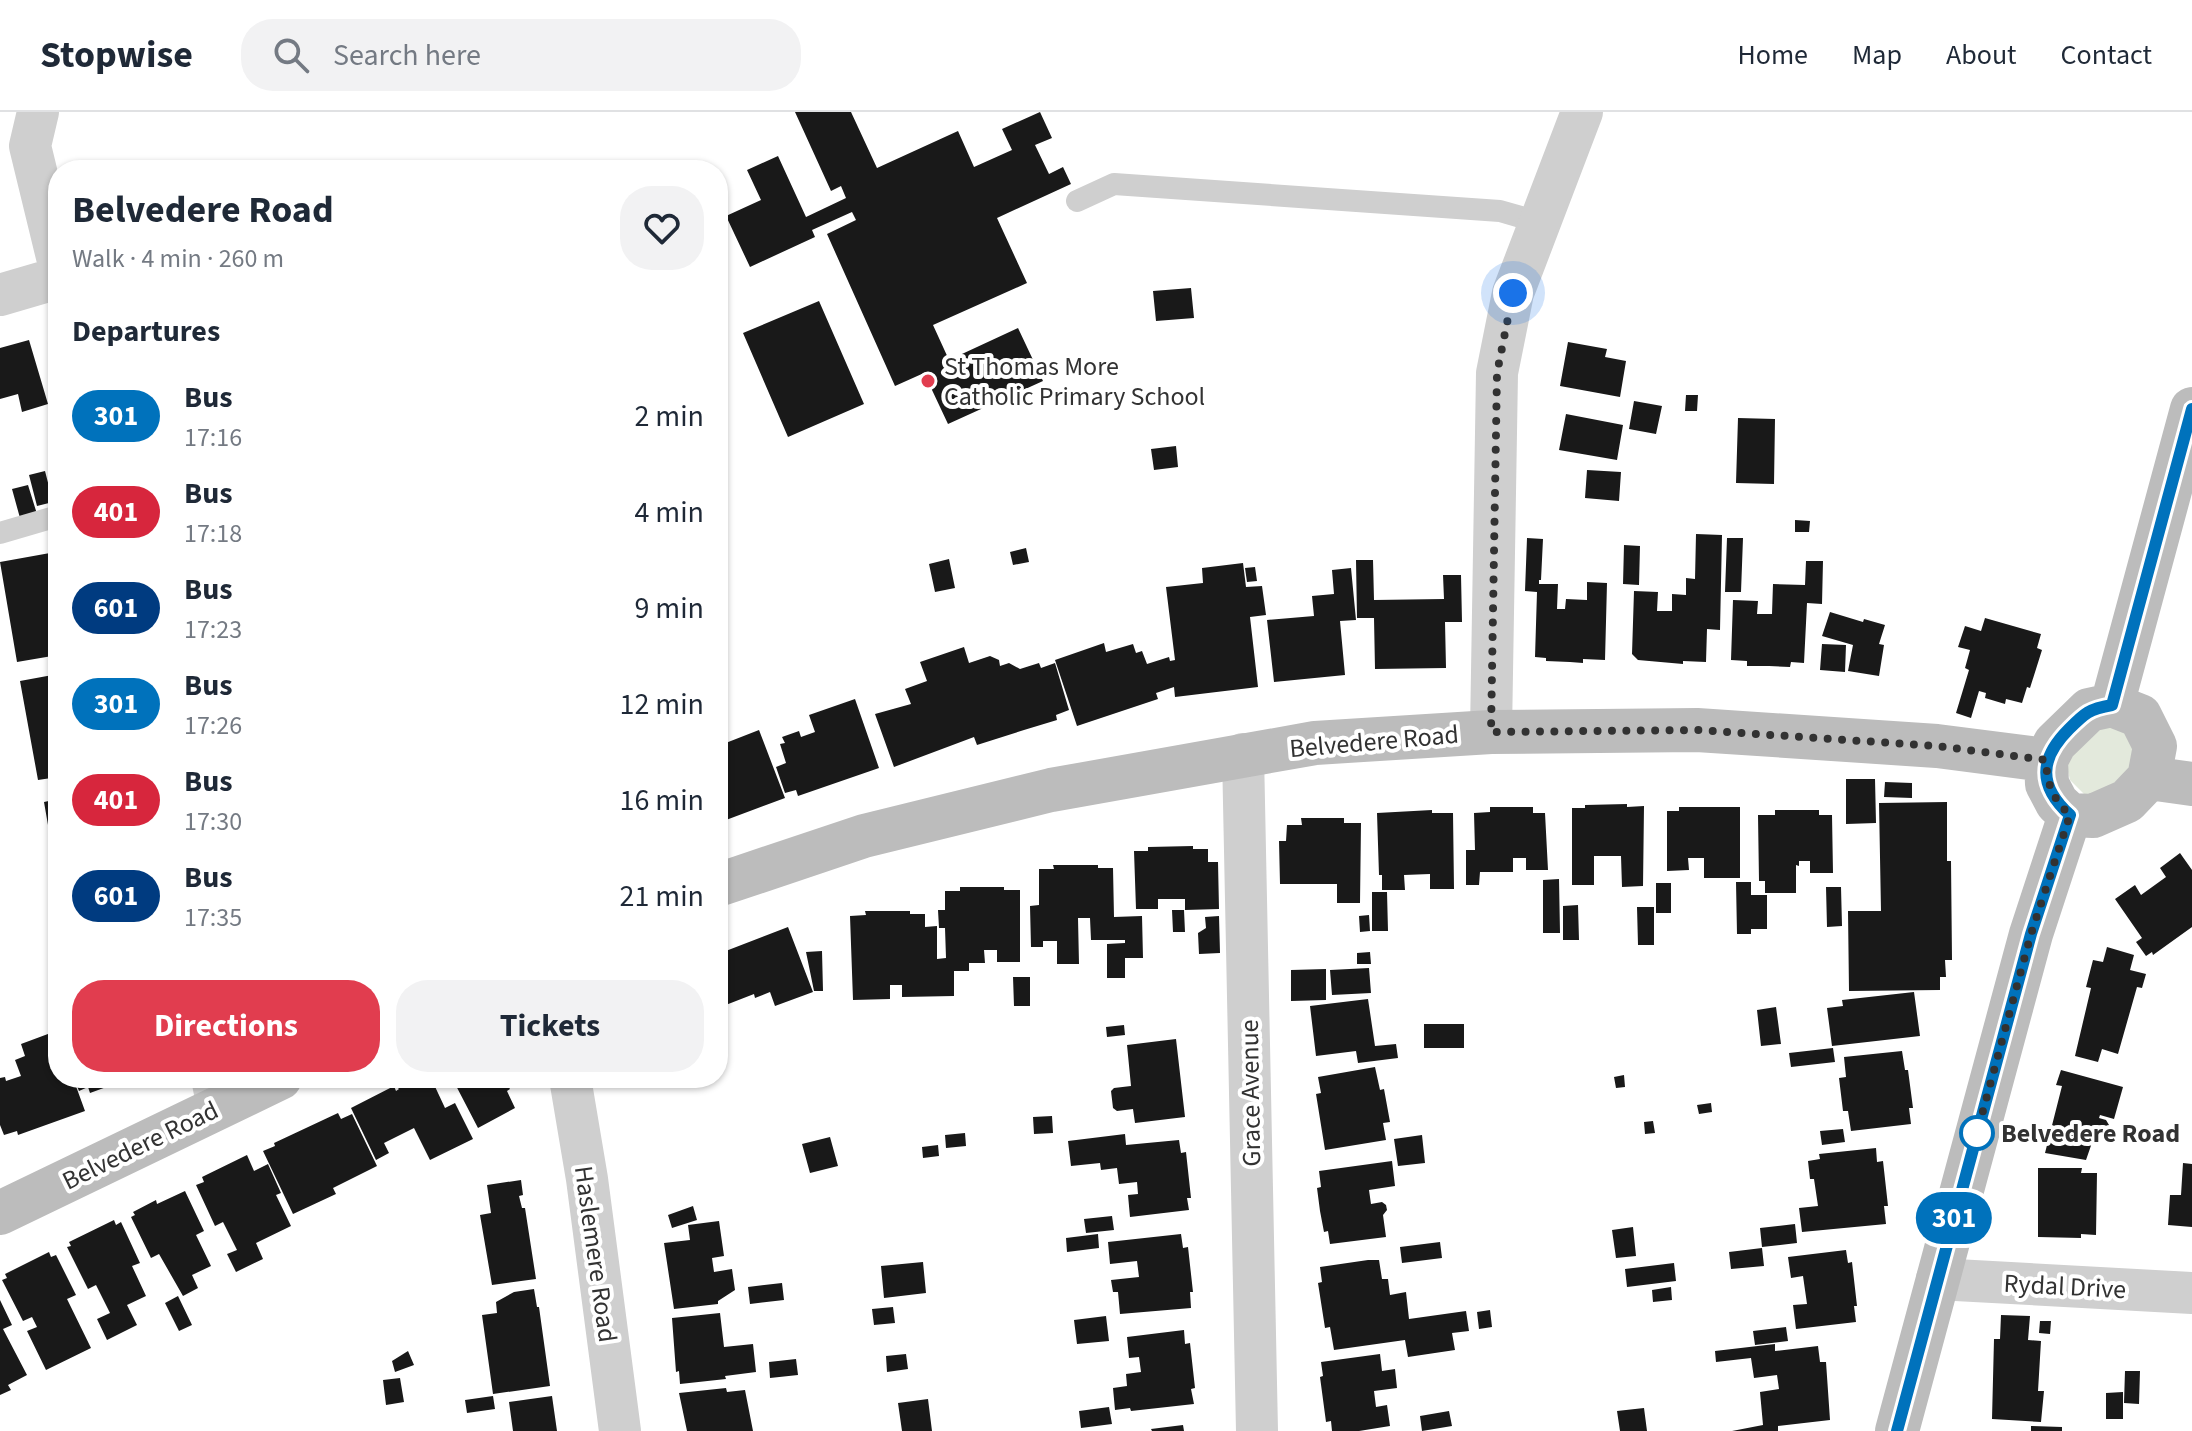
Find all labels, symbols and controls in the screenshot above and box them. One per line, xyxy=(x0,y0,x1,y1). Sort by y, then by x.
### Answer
search box xyxy=(241,19,801,91)
text: Stopwise xyxy=(40,28,193,82)
icon: search xyxy=(269,33,313,77)
text: Search here xyxy=(333,34,481,77)
text: Home xyxy=(1737,35,1808,75)
text: Map xyxy=(1852,35,1902,75)
text: About xyxy=(1946,35,2017,75)
text: Contact xyxy=(2061,35,2152,75)
text: Belvedere Road xyxy=(72,183,334,237)
button: heart xyxy=(620,186,704,270)
text: Walk · 4 min · 260 m xyxy=(72,240,284,277)
your location xyxy=(1493,273,1533,313)
text: Departures xyxy=(72,310,220,353)
place label: St Thomas More Catholic Primary School xyxy=(944,348,1205,415)
marker: St Thomas More Catholic Primary School xyxy=(919,372,937,390)
text: Bus xyxy=(184,376,232,419)
text: 2 min xyxy=(634,395,704,438)
text: 301 xyxy=(94,396,138,436)
text: 17:16 xyxy=(184,419,242,456)
text: Bus xyxy=(184,472,232,515)
text: 4 min xyxy=(634,491,704,534)
text: 401 xyxy=(94,492,138,532)
text: 17:18 xyxy=(184,515,242,552)
text: Bus xyxy=(184,568,232,611)
text: 9 min xyxy=(634,587,704,630)
text: 601 xyxy=(94,588,138,628)
text: 17:23 xyxy=(184,611,242,648)
text: Bus xyxy=(184,664,232,707)
text: 12 min xyxy=(620,683,704,726)
text: 301 xyxy=(94,684,138,724)
text: 17:26 xyxy=(184,707,242,744)
street label: Belvedere Road xyxy=(1288,716,1460,767)
text: Bus xyxy=(184,760,232,803)
text: 16 min xyxy=(620,779,704,822)
text: 401 xyxy=(94,780,138,820)
text: 17:30 xyxy=(184,803,242,840)
text: Bus xyxy=(184,856,232,899)
text: 21 min xyxy=(620,875,704,918)
text: 601 xyxy=(94,876,138,916)
text: 17:35 xyxy=(184,899,242,936)
button: Directions xyxy=(72,980,380,1072)
button: Tickets xyxy=(396,980,704,1072)
street label: Grace Avenue xyxy=(1231,1019,1270,1167)
street label: Belvedere Road xyxy=(56,1092,225,1199)
place label: Belvedere Road xyxy=(2001,1115,2180,1152)
marker: Belvedere Road xyxy=(1960,1116,1994,1150)
street label: Haslemere Road xyxy=(565,1164,626,1345)
line badge: 301 xyxy=(1908,1192,2000,1244)
text: 301 xyxy=(1932,1198,1976,1238)
street label: Rydal Drive xyxy=(2003,1265,2127,1308)

